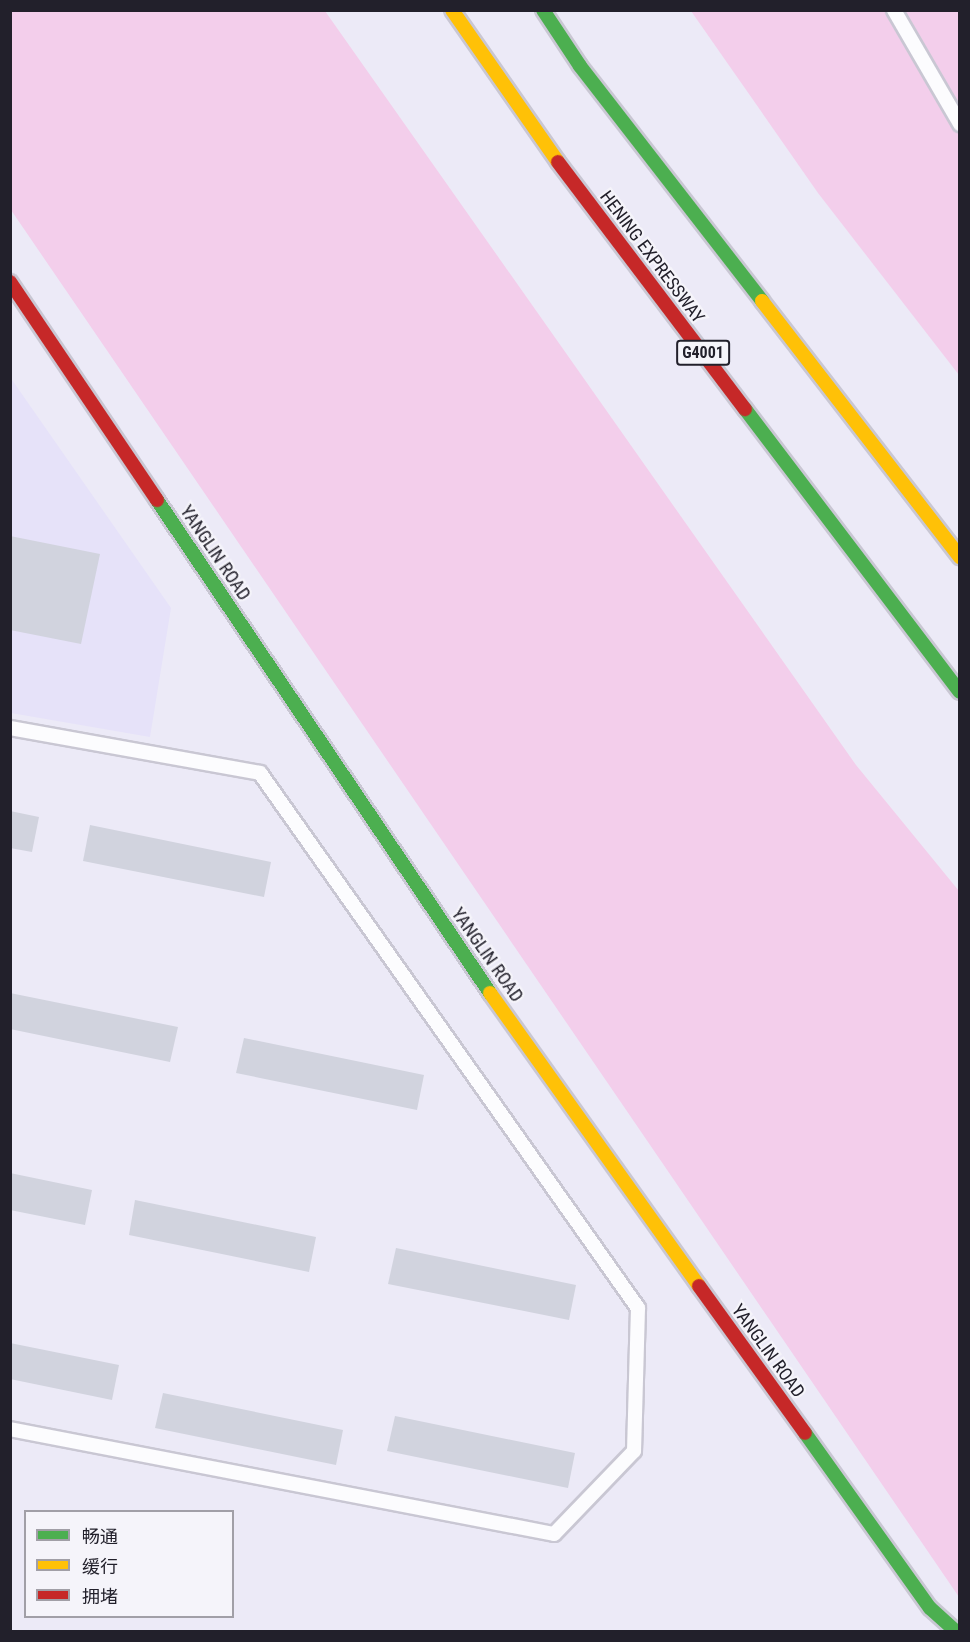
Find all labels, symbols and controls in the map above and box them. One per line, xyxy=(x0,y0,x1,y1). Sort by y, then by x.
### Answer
street label: HENING EXPRESSWAY xyxy=(595,187,709,327)
road number: G4001 xyxy=(676,340,730,366)
street label: YANGLIN ROAD xyxy=(175,501,255,605)
street label: YANGLIN ROAD xyxy=(447,904,527,1006)
street label: YANGLIN ROAD xyxy=(727,1300,809,1402)
legend xyxy=(24,1510,234,1618)
text: 畅通 xyxy=(82,1526,118,1547)
text: 缓行 xyxy=(82,1556,118,1577)
text: 拥堵 xyxy=(82,1586,118,1607)

